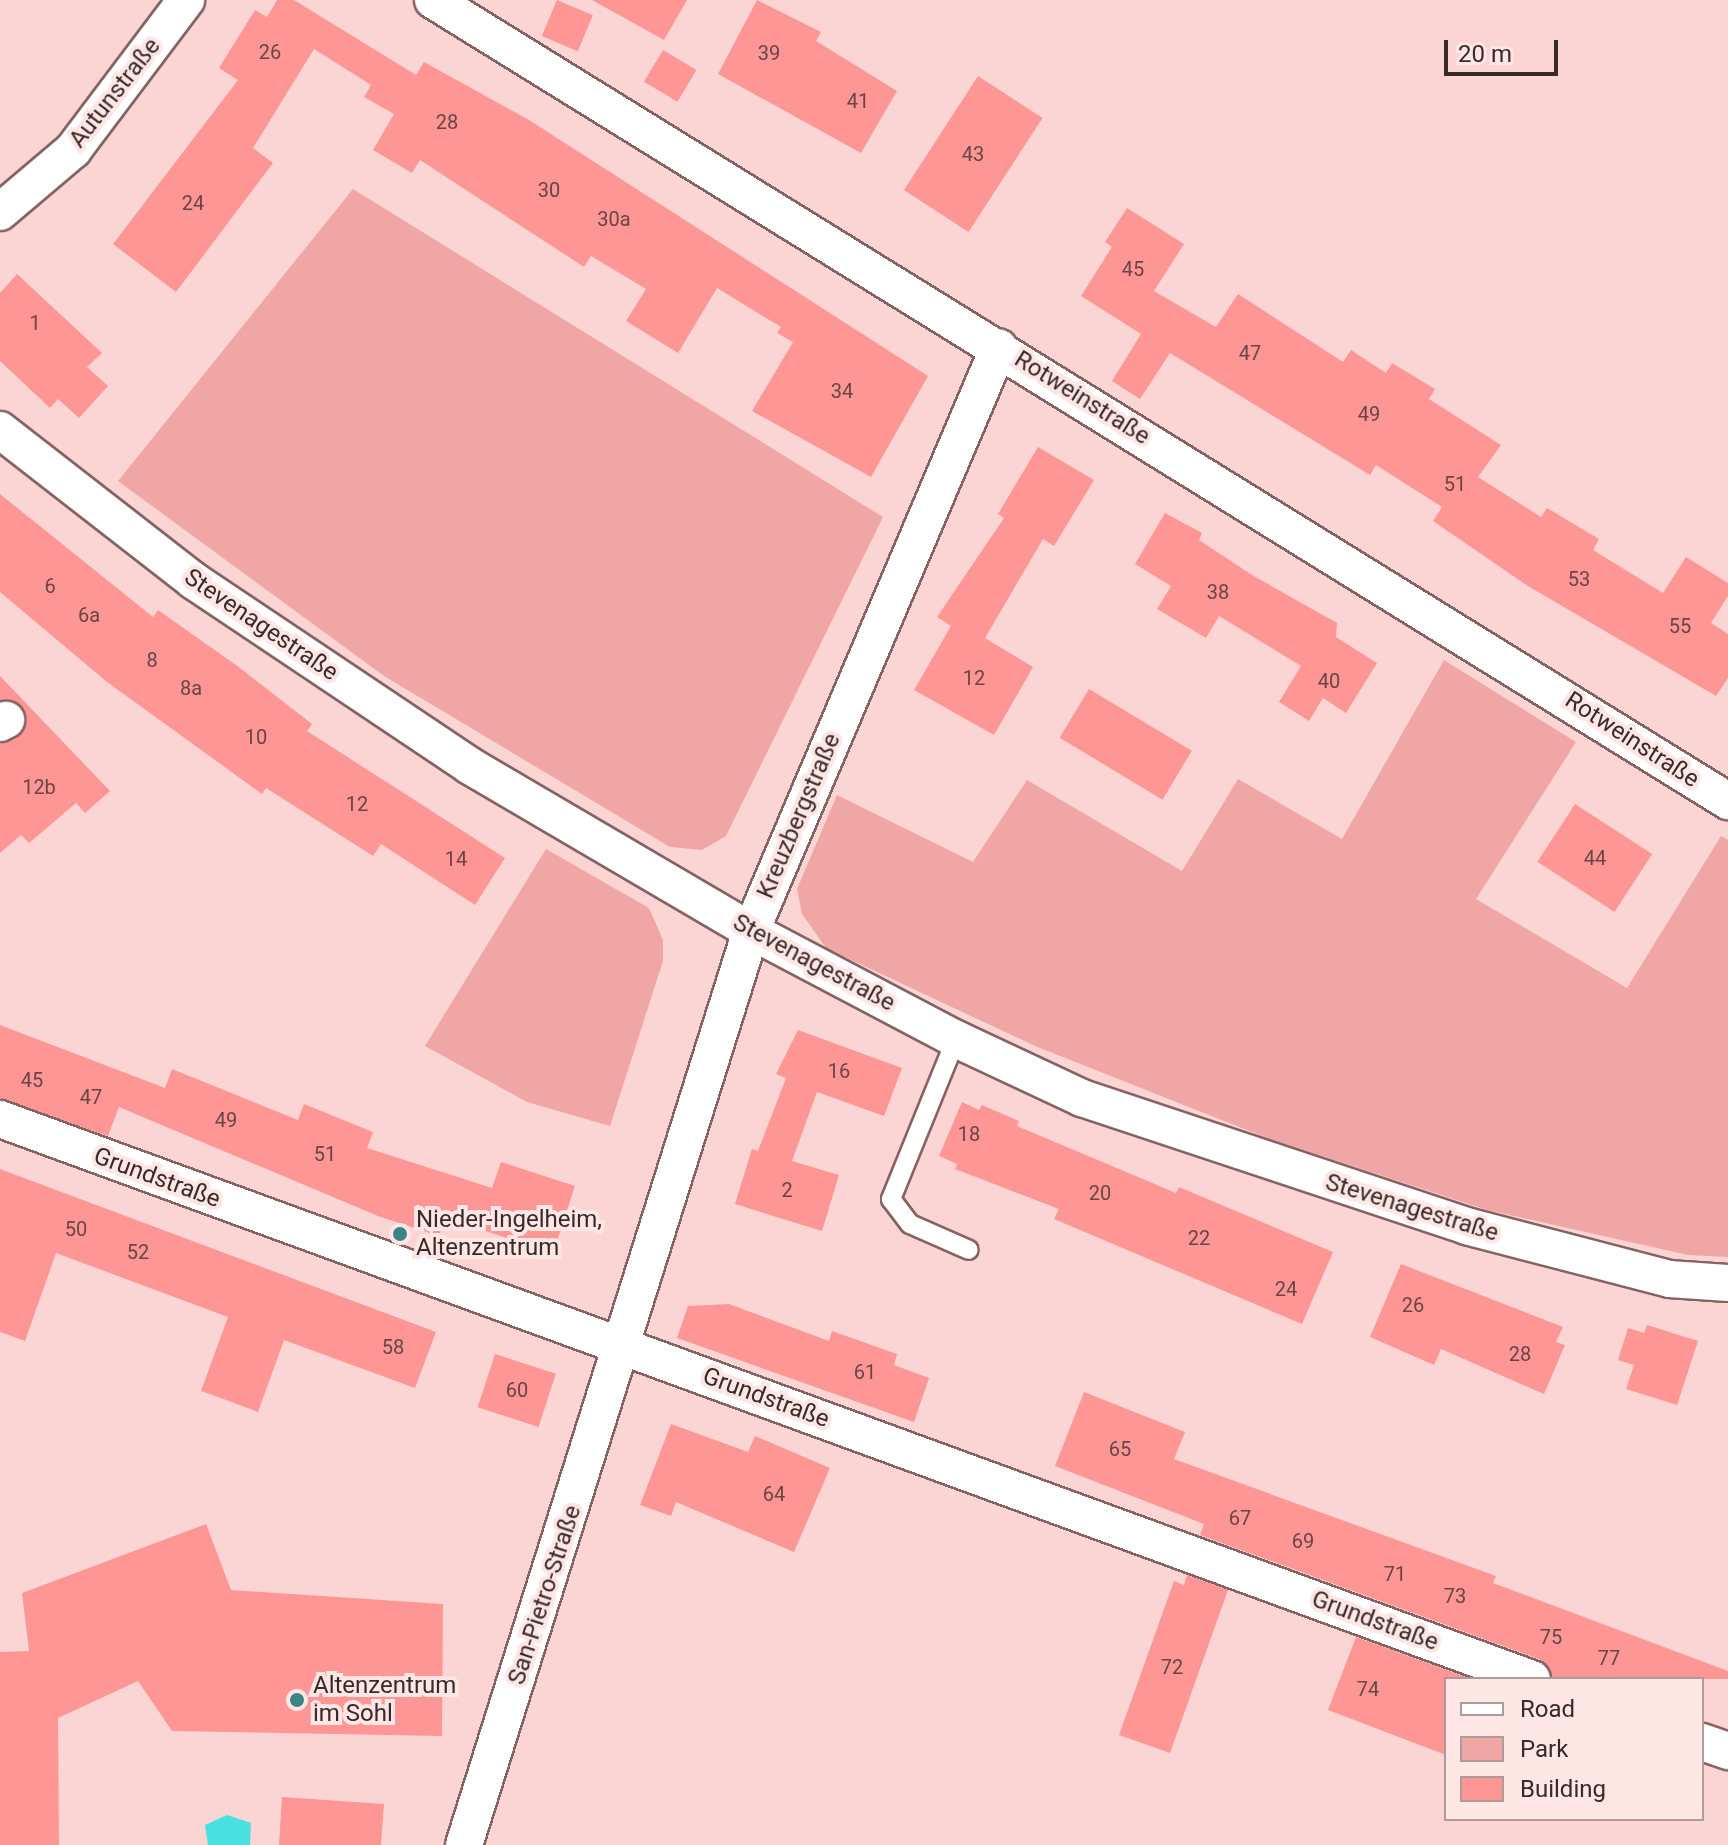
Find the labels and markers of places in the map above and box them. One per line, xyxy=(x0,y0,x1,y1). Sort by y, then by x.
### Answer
place label: Nieder-Ingelheim, Altenzentrum xyxy=(416,1206,602,1262)
marker: Nieder-Ingelheim, Altenzentrum xyxy=(391,1225,409,1243)
place label: Altenzentrum im Sohl xyxy=(313,1672,456,1728)
marker: Altenzentrum im Sohl xyxy=(288,1691,306,1709)

